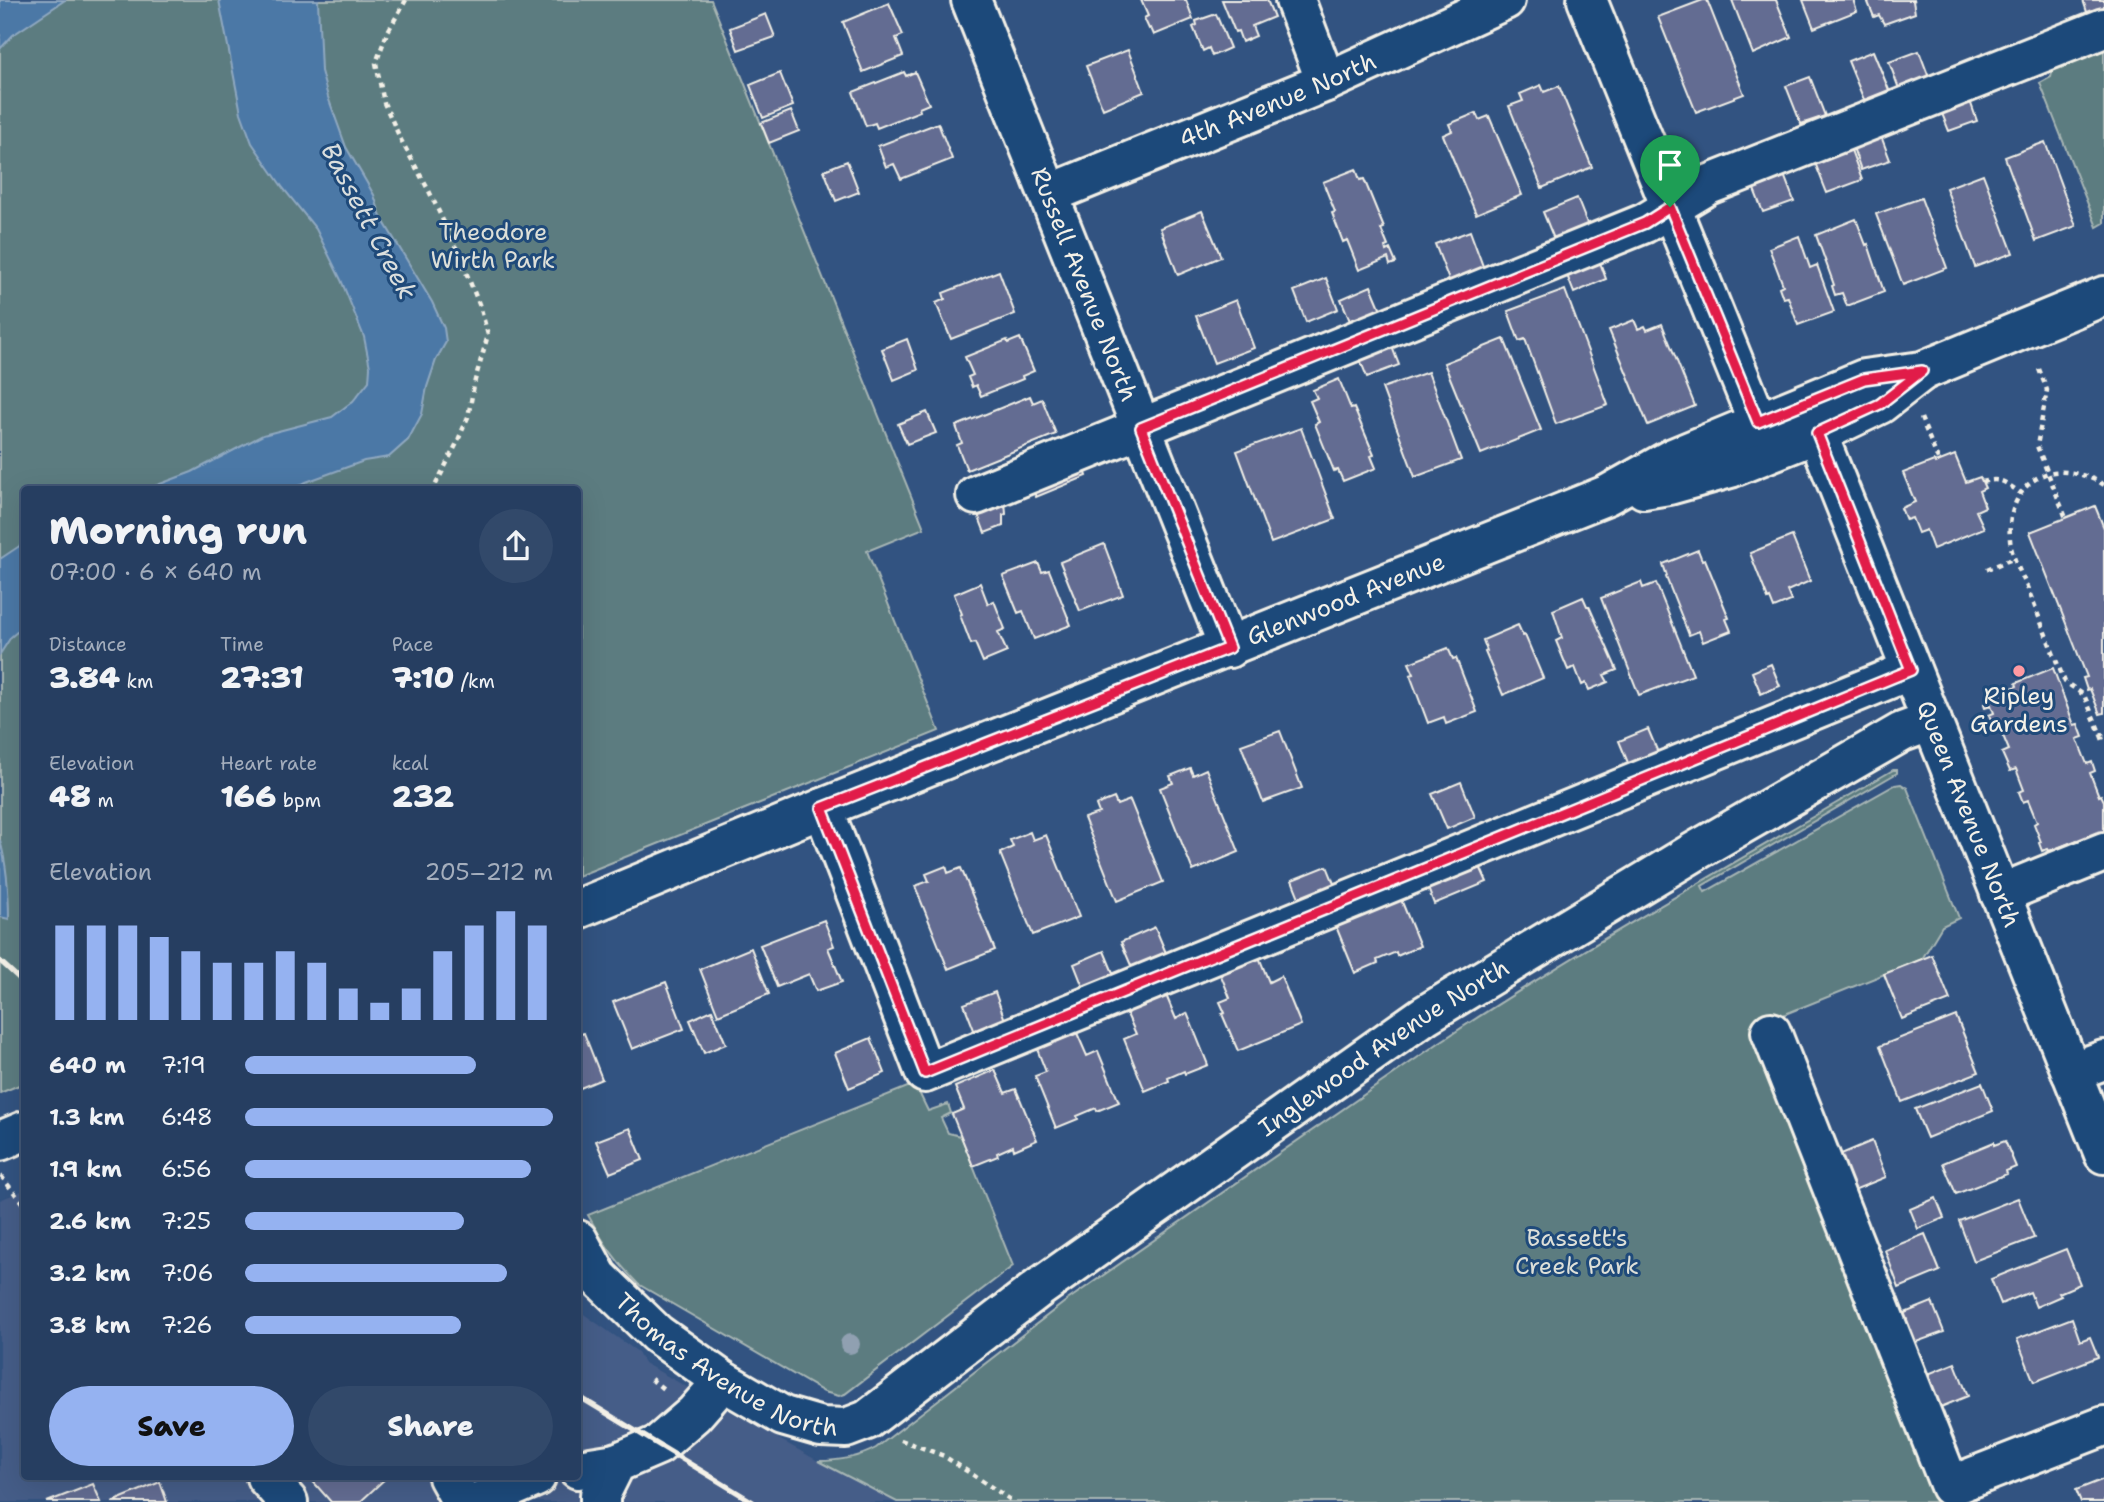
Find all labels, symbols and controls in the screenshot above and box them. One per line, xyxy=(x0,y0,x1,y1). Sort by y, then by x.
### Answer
street label: 4th Avenue North xyxy=(1174,45,1381,156)
pin xyxy=(1640,135,1700,207)
water label: Bassett Creek xyxy=(313,136,426,306)
icon: arrive xyxy=(1651,146,1689,184)
street label: Russell Avenue North xyxy=(1023,163,1145,406)
park label: Theodore Wirth Park xyxy=(431,216,555,276)
text: Morning run xyxy=(49,505,307,556)
button: share xyxy=(479,509,553,583)
street label: Glenwood Avenue xyxy=(1242,545,1450,653)
text: 07:00 · 6 × 640 m xyxy=(49,557,262,587)
text: Distance xyxy=(49,632,127,657)
text: Time xyxy=(220,632,264,657)
text: Pace xyxy=(392,632,433,657)
text: 3.84 xyxy=(49,657,120,698)
text: 27:31 xyxy=(220,657,304,698)
text: 7:10 xyxy=(392,657,454,698)
marker: Ripley Gardens xyxy=(2011,663,2027,679)
text: km xyxy=(120,669,153,694)
text: /km xyxy=(454,669,495,694)
place label: Ripley Gardens xyxy=(1970,680,2068,740)
street label: Queen Avenue North xyxy=(1909,696,2028,932)
text: Elevation xyxy=(49,751,134,776)
text: Heart rate xyxy=(220,751,317,776)
text: kcal xyxy=(392,751,429,776)
text: 48 xyxy=(49,776,91,817)
text: 166 xyxy=(220,776,276,817)
text: 232 xyxy=(392,776,454,817)
text: m xyxy=(91,788,114,813)
text: bpm xyxy=(276,788,321,813)
text: Elevation xyxy=(49,857,152,887)
text: 205–212 m xyxy=(424,857,553,887)
street label: Inglewood Avenue North xyxy=(1252,952,1515,1144)
text: 640 m xyxy=(49,1050,126,1080)
text: 7:19 xyxy=(161,1050,206,1080)
text: 1.3 km xyxy=(49,1102,124,1132)
text: 6:48 xyxy=(161,1102,213,1132)
text: 1.9 km xyxy=(49,1154,122,1184)
text: 6:56 xyxy=(161,1154,212,1184)
text: 2.6 km xyxy=(49,1206,131,1236)
text: 7:25 xyxy=(161,1206,211,1236)
park label: Bassett's Creek Park xyxy=(1515,1222,1639,1282)
text: 3.2 km xyxy=(49,1258,131,1288)
text: 7:06 xyxy=(161,1258,214,1288)
street label: Thomas Avenue North xyxy=(608,1286,838,1444)
text: 3.8 km xyxy=(49,1310,130,1340)
text: 7:26 xyxy=(161,1310,213,1340)
button: Save xyxy=(49,1386,294,1466)
button: Share xyxy=(308,1386,553,1466)

